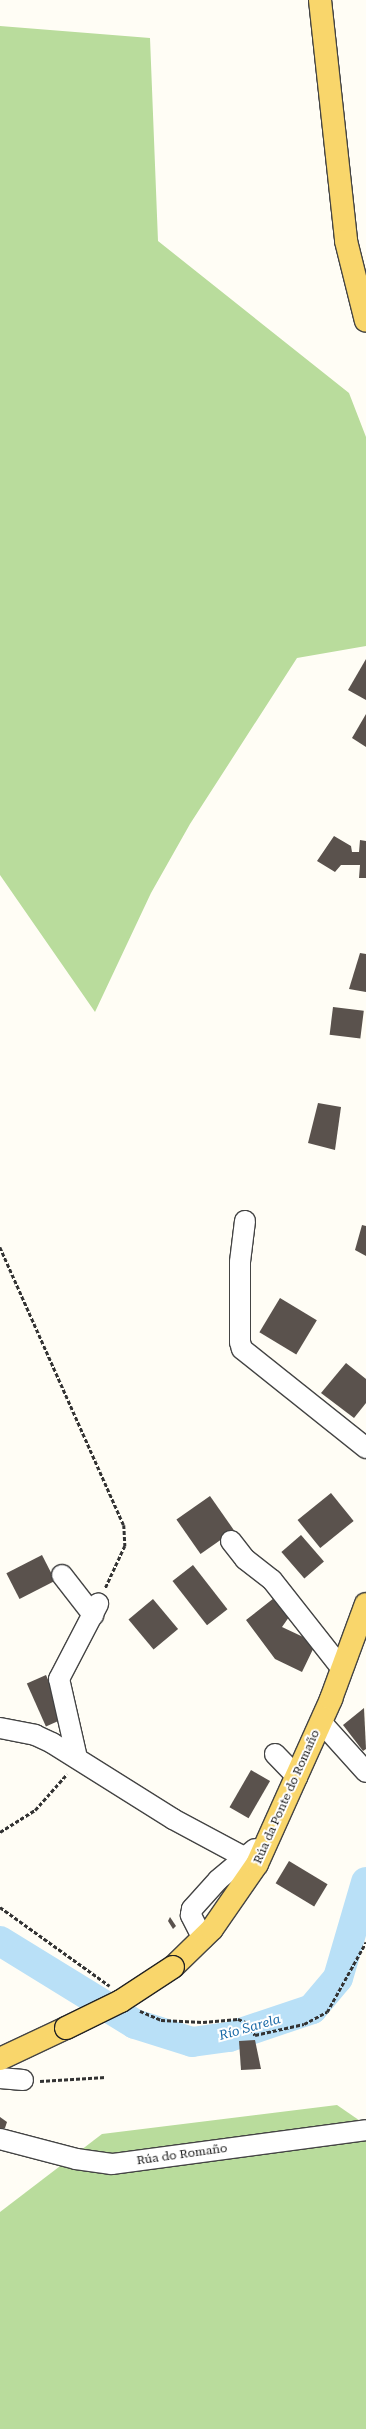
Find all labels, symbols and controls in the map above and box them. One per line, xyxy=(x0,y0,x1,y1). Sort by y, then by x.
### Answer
street label: Rúa da Ponte do Romaño xyxy=(251,1728,323,1866)
water label: Río Sarela xyxy=(217,2012,283,2044)
street label: Rúa do Romaño xyxy=(136,2142,228,2168)

